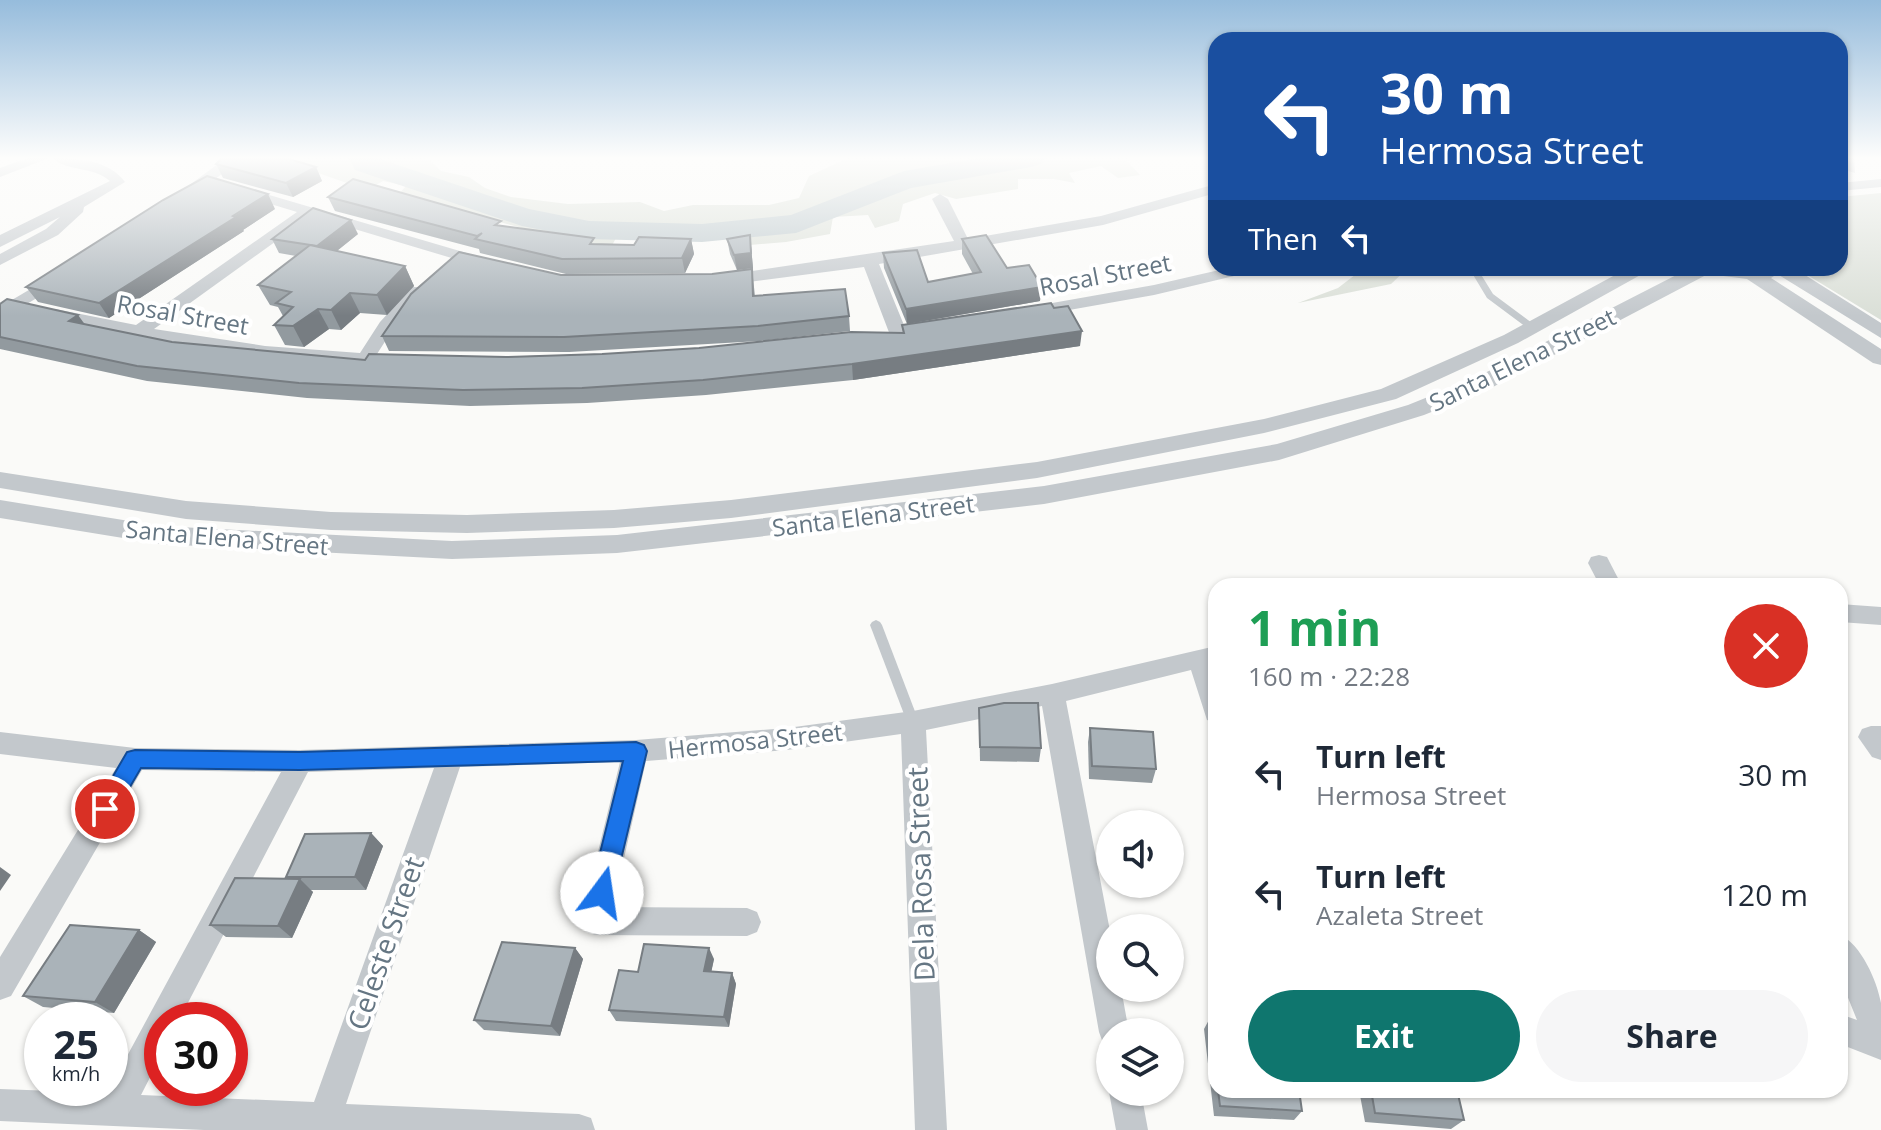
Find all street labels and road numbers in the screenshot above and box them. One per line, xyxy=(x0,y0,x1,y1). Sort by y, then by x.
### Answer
street label: Rosal Street xyxy=(1036,245,1174,303)
street label: Rosal Street xyxy=(114,286,252,342)
street label: Santa Elena Street xyxy=(1423,300,1621,418)
street label: Santa Elena Street xyxy=(770,486,976,544)
street label: Santa Elena Street xyxy=(124,512,330,562)
street label: Hermosa Street xyxy=(666,714,844,766)
street label: Dela Rosa Street xyxy=(897,766,943,982)
street label: Celeste Street xyxy=(338,851,432,1035)

